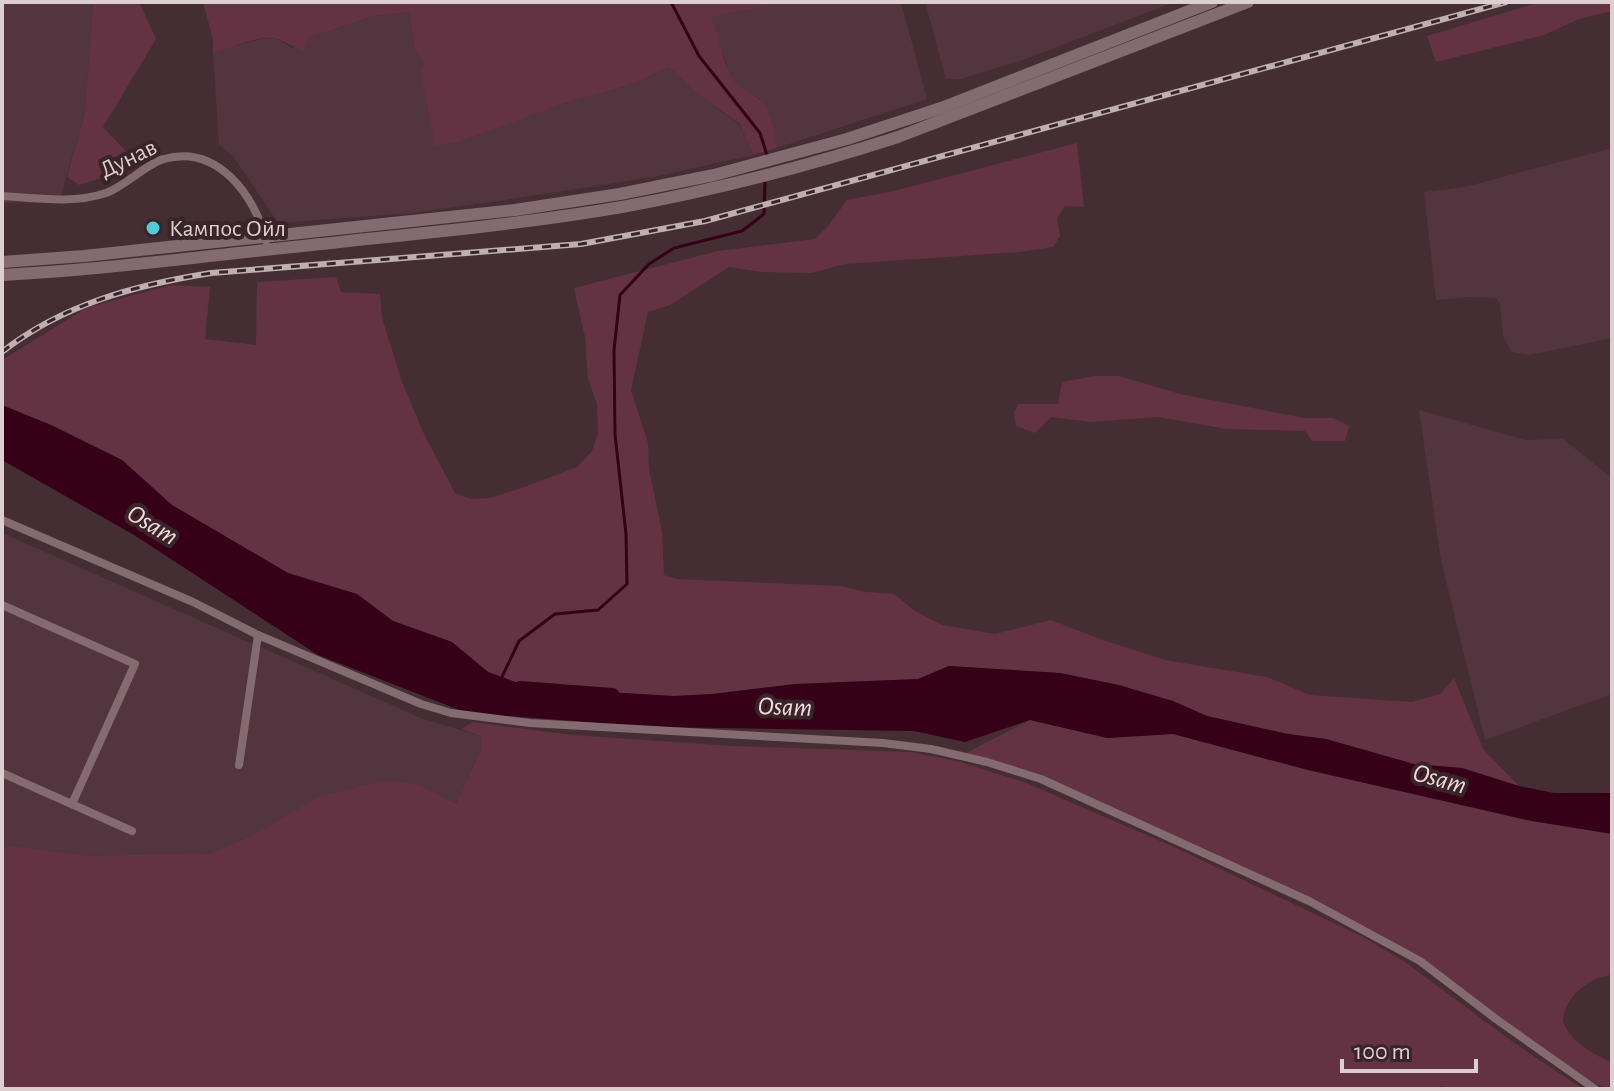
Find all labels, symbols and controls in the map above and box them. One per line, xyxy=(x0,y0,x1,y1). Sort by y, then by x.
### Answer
street label: Дунав xyxy=(96,135,161,183)
place label: Кампос Ойл xyxy=(169,217,286,241)
marker: Кампос Ойл xyxy=(144,219,162,237)
water label: Osam xyxy=(123,500,182,550)
water label: Osam xyxy=(757,693,812,721)
water label: Osam xyxy=(1410,759,1469,799)
scale bar xyxy=(1342,1023,1476,1073)
text: 100 m xyxy=(1354,1040,1411,1064)

